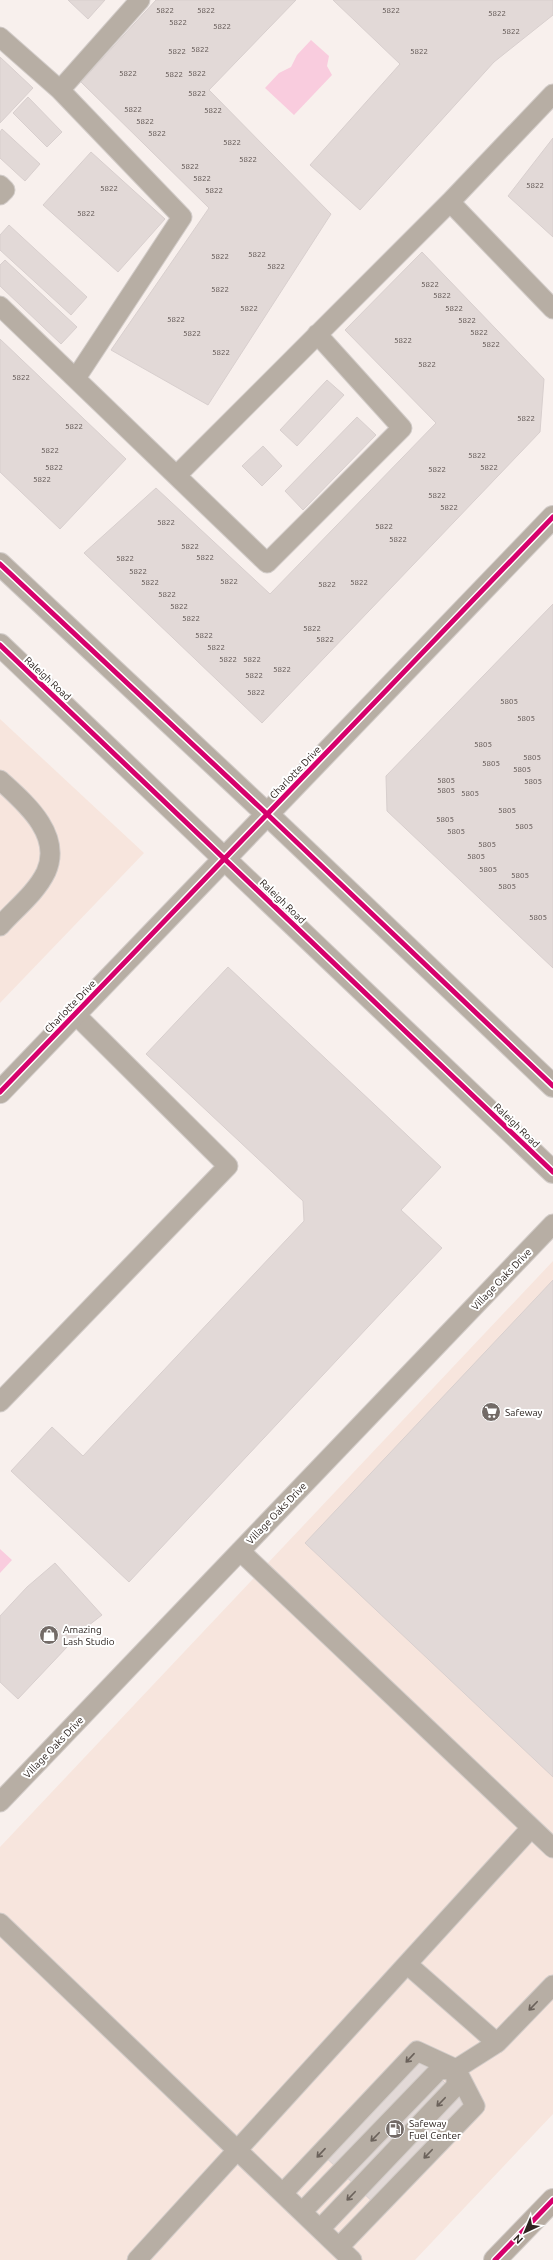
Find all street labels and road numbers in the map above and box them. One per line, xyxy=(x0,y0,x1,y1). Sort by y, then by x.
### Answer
street label: Raleigh Road xyxy=(22,654,73,703)
street label: Charlotte Drive xyxy=(268,744,323,801)
street label: Raleigh Road xyxy=(258,877,308,926)
street label: Charlotte Drive xyxy=(43,978,98,1035)
street label: Raleigh Road xyxy=(492,1101,542,1150)
street label: Village Oaks Drive xyxy=(469,1246,534,1312)
street label: Village Oaks Drive xyxy=(244,1480,309,1546)
street label: Village Oaks Drive xyxy=(21,1714,86,1780)

